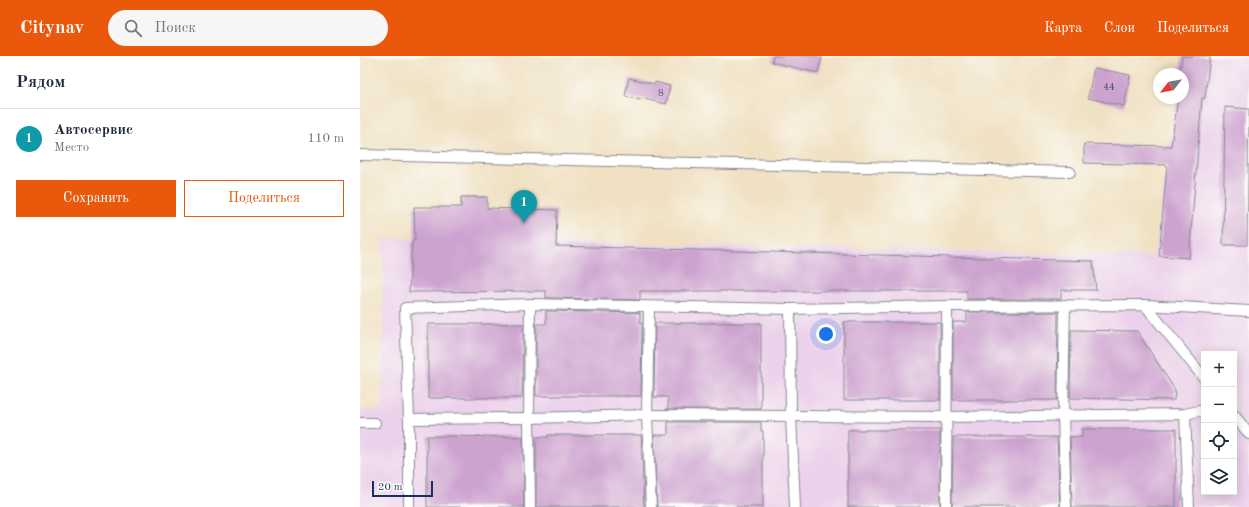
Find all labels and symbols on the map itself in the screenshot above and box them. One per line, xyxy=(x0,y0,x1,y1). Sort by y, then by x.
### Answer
north arrow xyxy=(1153,68,1189,104)
house number: 44 xyxy=(1103,82,1115,92)
house number: 8 xyxy=(658,88,664,98)
pin: 1 xyxy=(511,190,537,223)
your location xyxy=(816,324,836,344)
scale bar xyxy=(372,479,433,498)

